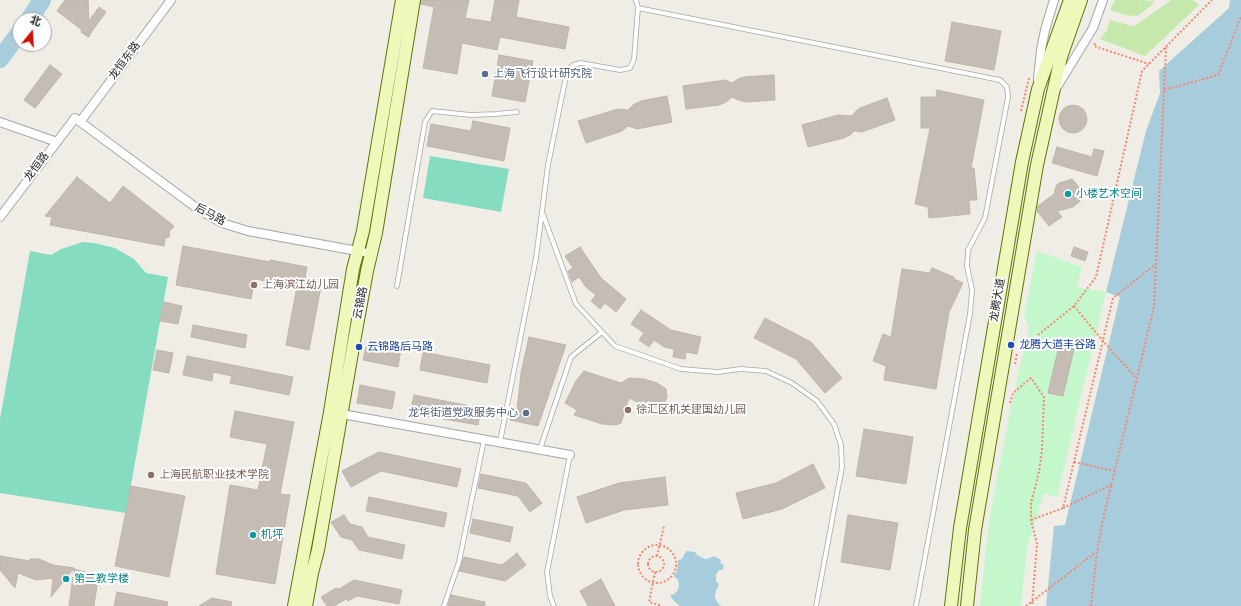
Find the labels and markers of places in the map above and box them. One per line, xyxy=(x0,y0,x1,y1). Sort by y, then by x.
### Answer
place label: 上海飞行设计研究院 xyxy=(493,67,592,81)
marker: 上海飞行设计研究院 xyxy=(480,69,490,79)
place label: 小楼艺术空间 xyxy=(1076,187,1142,201)
marker: 小楼艺术空间 xyxy=(1063,189,1073,199)
place label: 上海滨江幼儿园 xyxy=(262,278,339,292)
marker: 上海滨江幼儿园 xyxy=(249,280,259,290)
place label: 龙腾大道丰谷路 xyxy=(1019,338,1096,352)
place label: 云锦路后马路 xyxy=(367,340,433,354)
marker: 龙腾大道丰谷路 xyxy=(1006,340,1016,350)
marker: 云锦路后马路 xyxy=(354,342,364,352)
place label: 徐汇区机关建国幼儿园 xyxy=(636,403,746,417)
marker: 徐汇区机关建国幼儿园 xyxy=(623,405,633,415)
place label: 龙华街道党政服务中心 xyxy=(408,406,518,420)
marker: 龙华街道党政服务中心 xyxy=(521,408,531,418)
place label: 上海民航职业技术学院 xyxy=(159,468,269,482)
marker: 上海民航职业技术学院 xyxy=(146,470,156,480)
place label: 机坪 xyxy=(261,528,283,542)
marker: 机坪 xyxy=(248,530,258,540)
place label: 第二教学楼 xyxy=(74,572,129,586)
marker: 第二教学楼 xyxy=(61,574,71,584)

